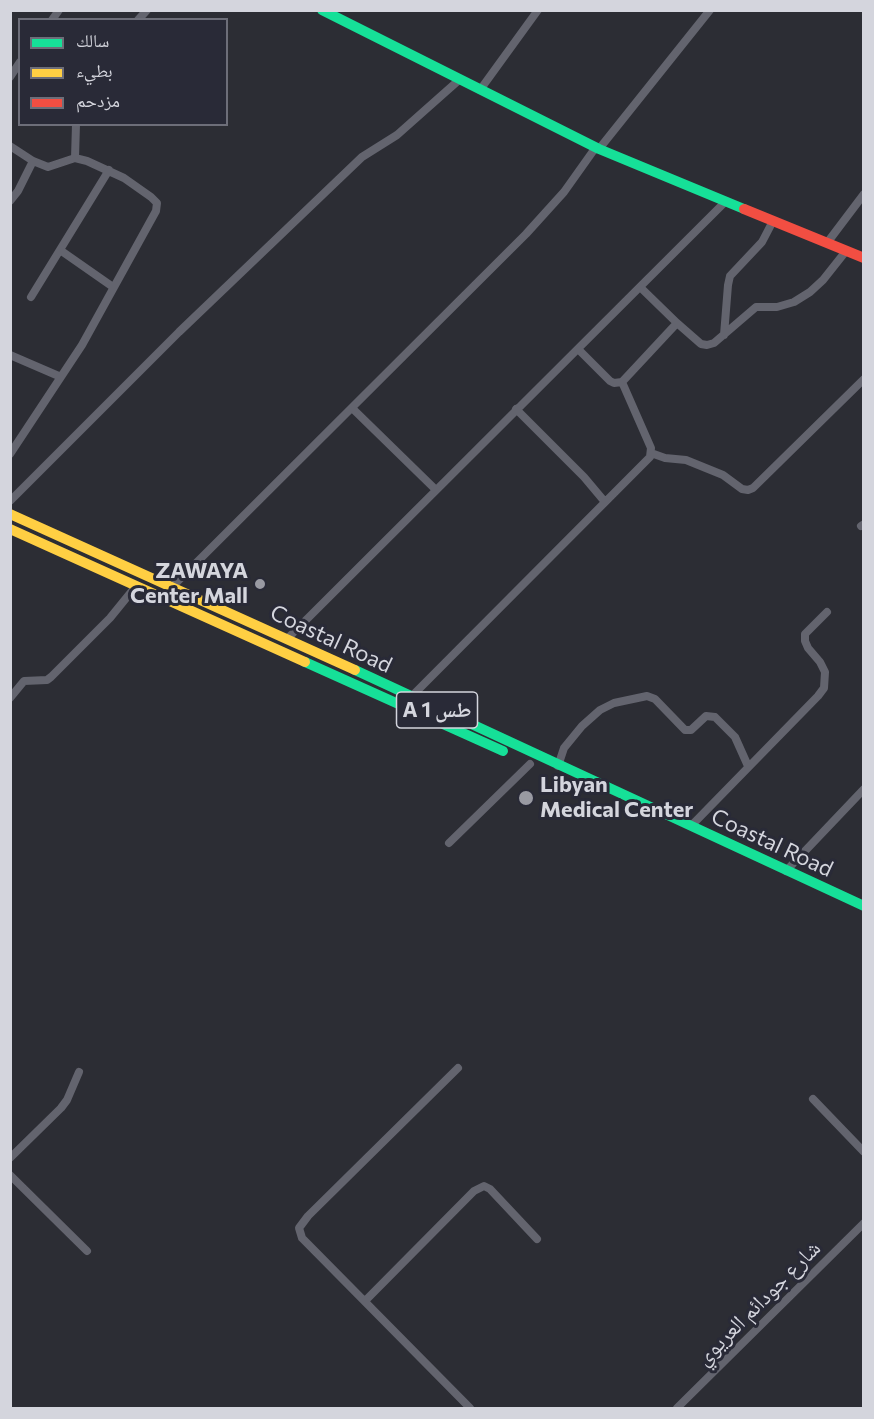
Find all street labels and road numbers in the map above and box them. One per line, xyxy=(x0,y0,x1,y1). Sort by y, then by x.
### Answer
street label: Coastal Road xyxy=(266,599,396,679)
road number: A 1 طس xyxy=(396,692,478,728)
street label: Coastal Road xyxy=(707,803,837,883)
street label: شارع جودائم العريوي xyxy=(690,1235,826,1371)

